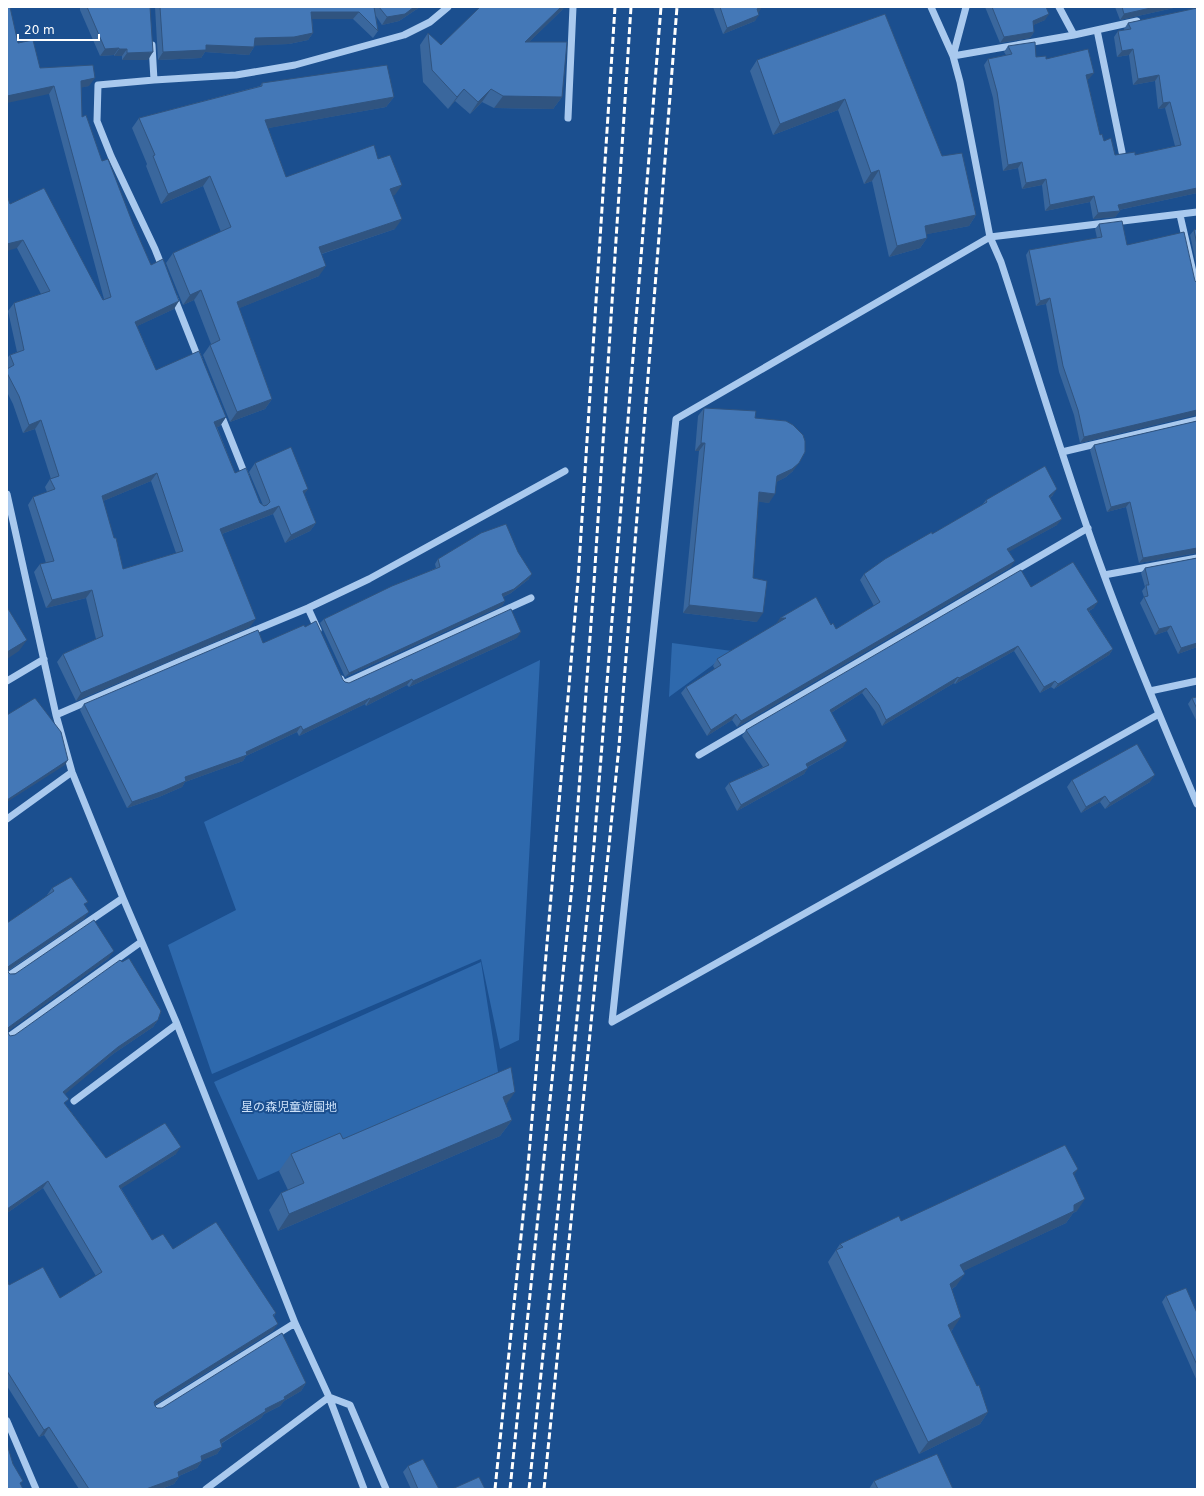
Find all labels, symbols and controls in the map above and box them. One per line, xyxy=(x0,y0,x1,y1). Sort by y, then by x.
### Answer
scale bar xyxy=(18,16,99,42)
text: 20 m xyxy=(24,23,55,37)
park label: 星の森児童遊園地 xyxy=(241,1100,337,1114)

